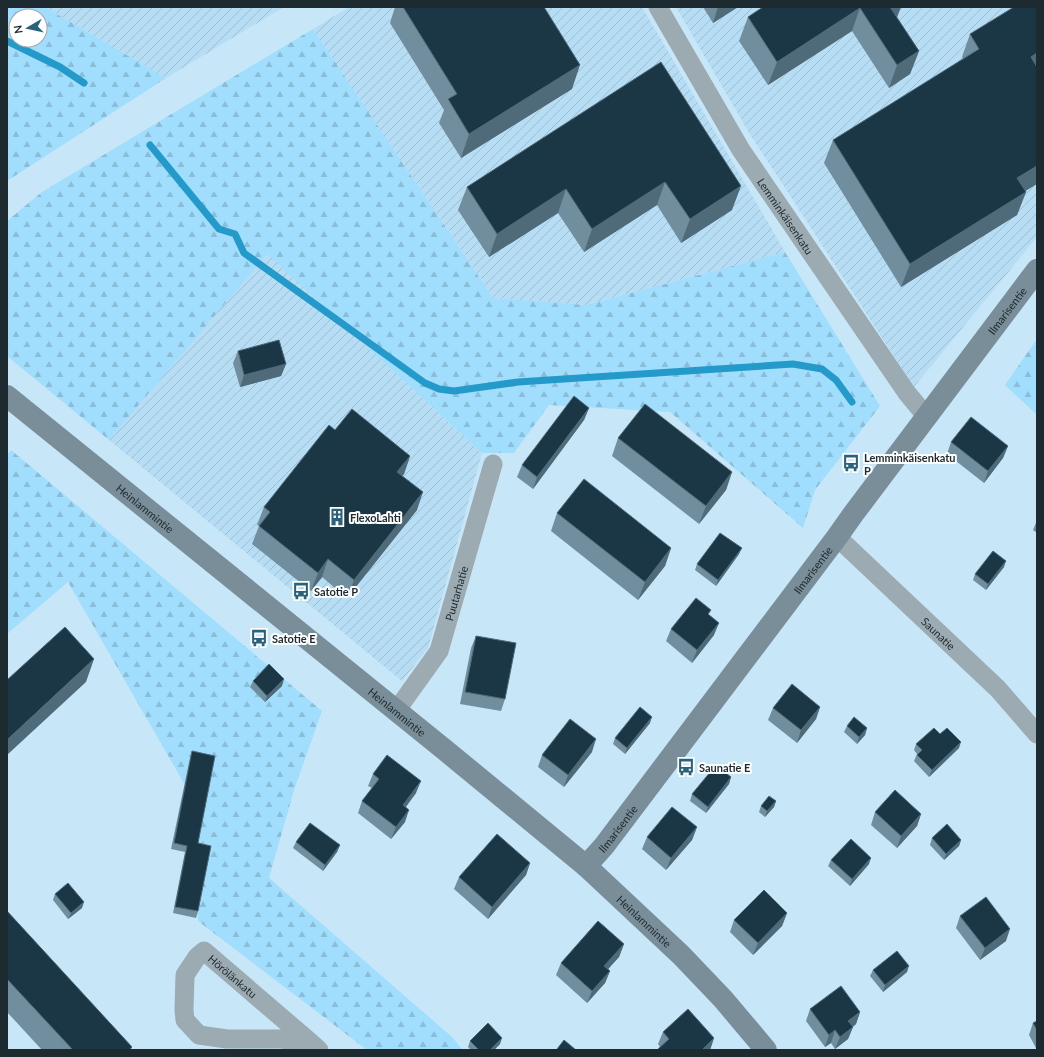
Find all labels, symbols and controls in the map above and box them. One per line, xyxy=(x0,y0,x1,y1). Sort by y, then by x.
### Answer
north arrow xyxy=(8,8,48,48)
text: N xyxy=(11,24,25,35)
street label: Lemminkäisenkatu xyxy=(755,175,817,256)
street label: Ilmarisentie xyxy=(985,284,1029,337)
place label: Lemminkäisenkatu P xyxy=(864,451,956,477)
bus stop icon: Lemminkäisenkatu P xyxy=(841,453,861,473)
street label: Heinlammintie xyxy=(114,481,177,535)
building icon: FlexoLahti xyxy=(327,507,347,527)
place label: FlexoLahti xyxy=(350,511,401,524)
street label: Ilmarisentie xyxy=(790,543,835,596)
street label: Puutarhatie xyxy=(442,564,470,622)
bus stop icon: Satotie P xyxy=(291,581,311,601)
place label: Satotie P xyxy=(314,585,358,598)
street label: Saunatie xyxy=(919,614,959,652)
bus stop icon: Satotie E xyxy=(249,628,269,648)
place label: Satotie E xyxy=(272,632,316,645)
street label: Heinlammintie xyxy=(366,684,429,739)
bus stop icon: Saunatie E xyxy=(676,757,696,777)
place label: Saunatie E xyxy=(699,761,750,774)
street label: Ilmarisentie xyxy=(595,802,639,855)
street label: Heinlammintie xyxy=(614,892,675,950)
street label: Hörölänkatu xyxy=(206,951,260,1000)

